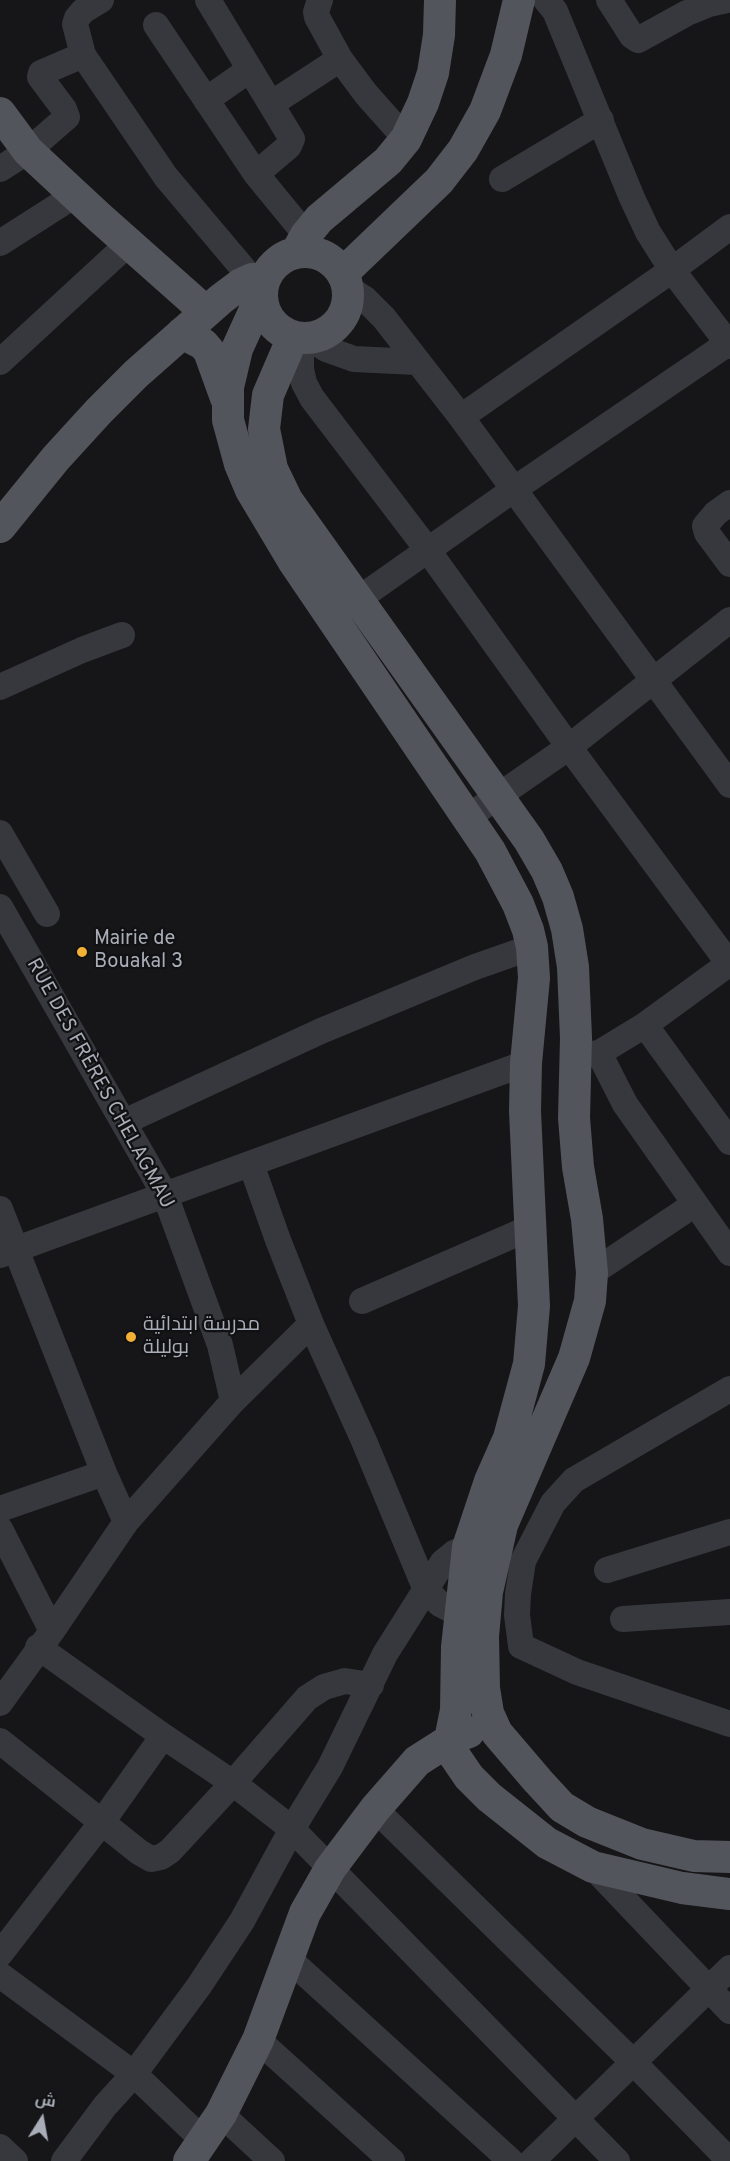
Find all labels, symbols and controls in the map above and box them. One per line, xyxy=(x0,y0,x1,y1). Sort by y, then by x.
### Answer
place label: Mairie de Bouakal 3 xyxy=(94,928,183,975)
marker: Mairie de Bouakal 3 xyxy=(75,945,89,959)
street label: RUE DES FRÈRES CHELAGMAU xyxy=(20,955,178,1213)
place label: مدرسة ابتدائية بوليلة xyxy=(143,1314,260,1361)
marker: مدرسة ابتدائية بوليلة xyxy=(124,1330,138,1344)
north arrow xyxy=(12,2089,72,2149)
text: ش xyxy=(33,2090,57,2113)

